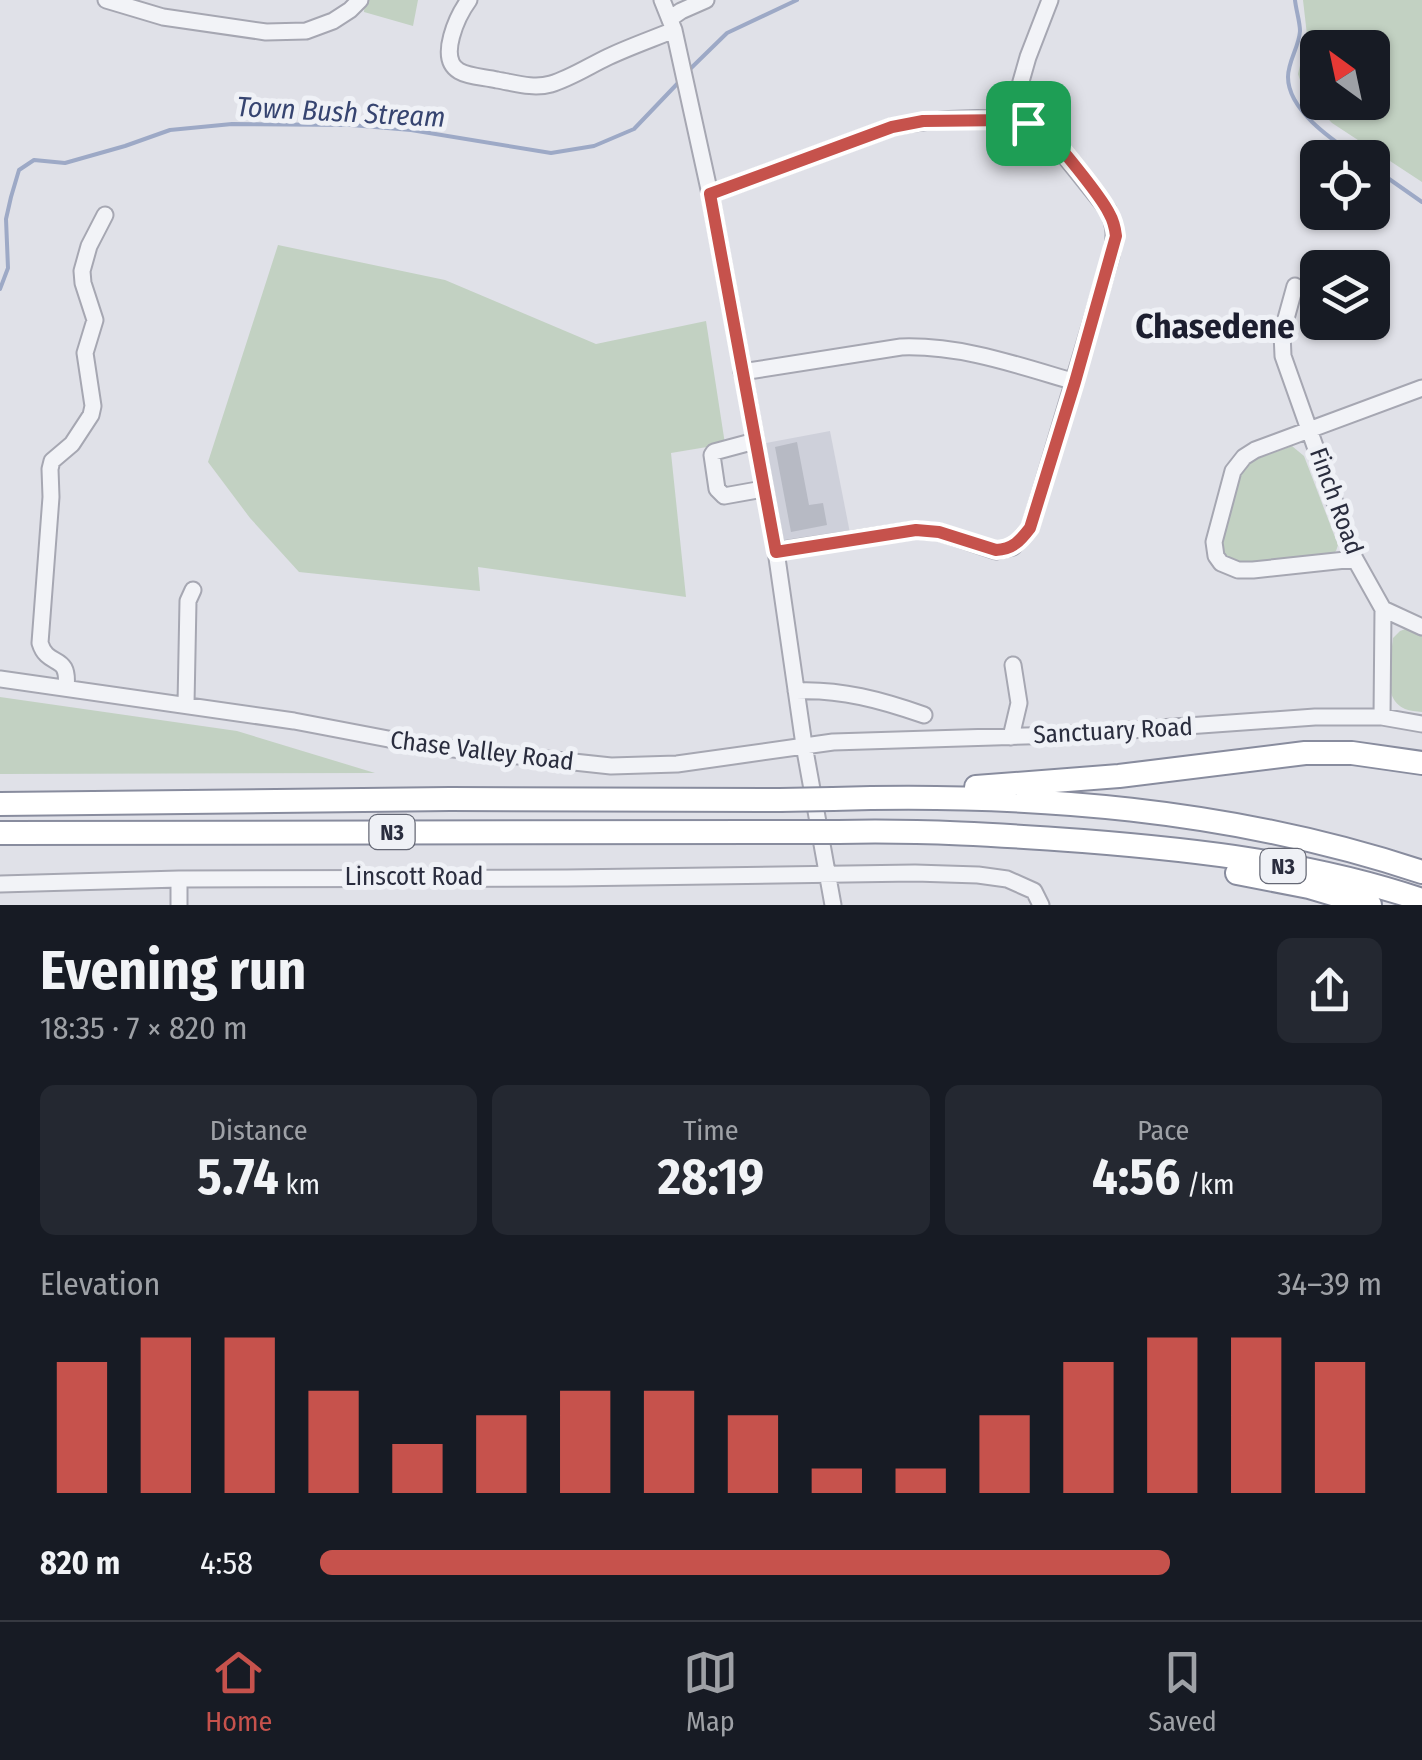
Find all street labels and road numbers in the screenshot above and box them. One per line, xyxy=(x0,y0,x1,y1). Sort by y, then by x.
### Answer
street label: Finch Road xyxy=(1303,444,1369,558)
street label: Sanctuary Road xyxy=(1033,712,1193,750)
street label: Chase Valley Road xyxy=(389,725,575,777)
road number: N3 xyxy=(370,815,414,849)
road number: N3 xyxy=(1260,849,1306,883)
street label: Linscott Road xyxy=(345,862,483,892)

